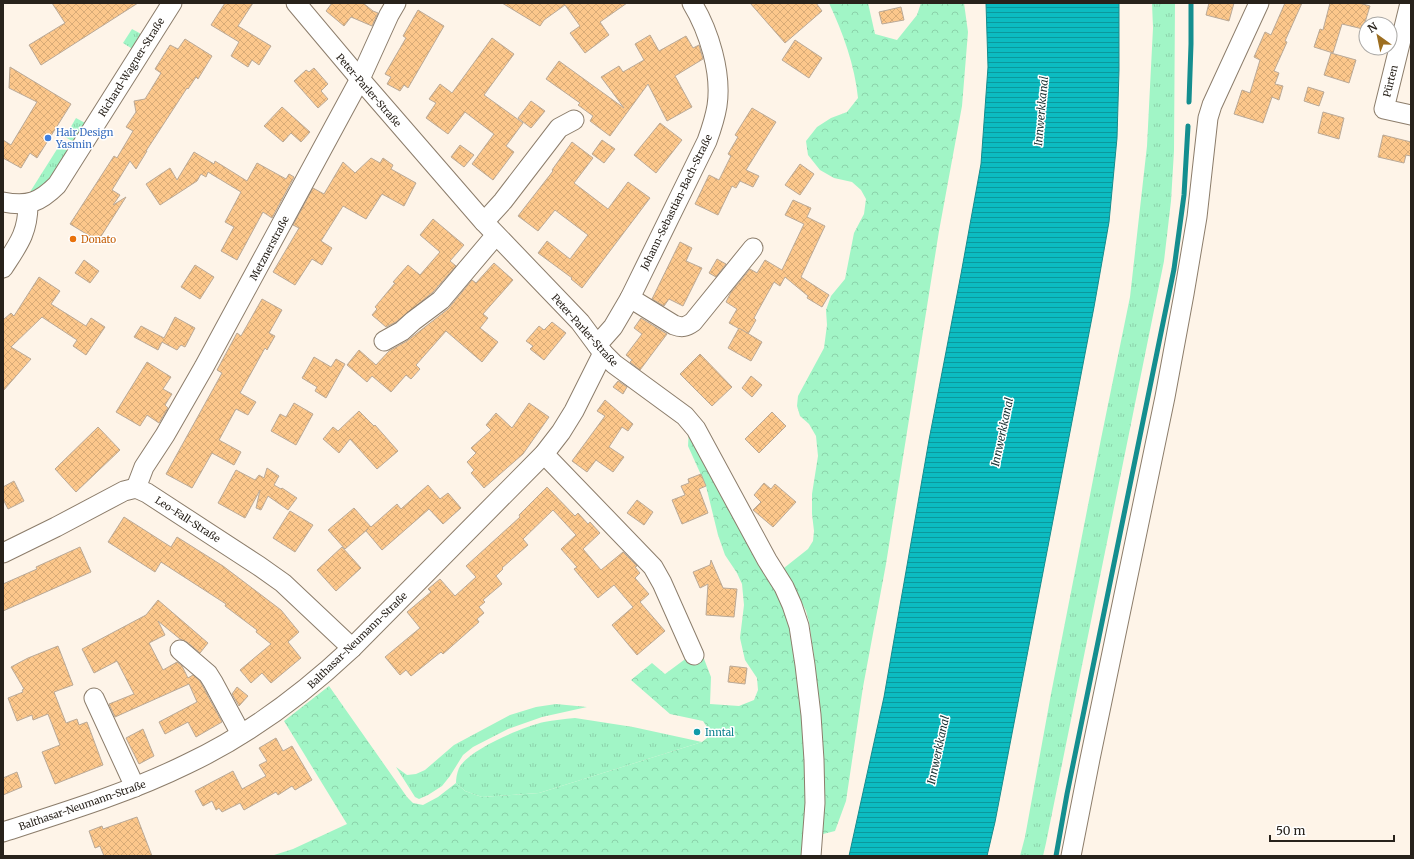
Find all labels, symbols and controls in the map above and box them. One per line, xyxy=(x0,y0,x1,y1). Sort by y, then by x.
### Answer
street label: Richard-Wagner-Straße xyxy=(96,15,167,119)
north arrow xyxy=(1358,16,1398,56)
text: N xyxy=(1365,19,1380,36)
street label: Peter-Parler-Straße xyxy=(333,51,404,130)
street label: Pürten xyxy=(1380,63,1401,99)
water label: Innwerkkanal xyxy=(1031,76,1051,146)
place label: Hair Design Yasmin xyxy=(55,126,114,151)
street label: Johann-Sebastian-Bach-Straße xyxy=(637,132,715,273)
marker: Hair Design Yasmin xyxy=(43,133,53,143)
street label: Metznerstraße xyxy=(247,214,292,283)
place label: Donato xyxy=(81,233,116,246)
marker: Donato xyxy=(68,234,78,244)
street label: Peter-Parler-Straße xyxy=(549,291,621,369)
water label: Innwerkkanal xyxy=(988,396,1016,468)
street label: Leo-Fall-Straße xyxy=(153,494,223,545)
street label: Balthasar-Neumann-Straße xyxy=(305,589,410,691)
water label: Innwerkkanal xyxy=(924,714,952,786)
place label: Inntal xyxy=(705,726,734,739)
marker: Inntal xyxy=(692,727,702,737)
street label: Balthasar-Neumann-Straße xyxy=(17,778,147,833)
scale bar xyxy=(1270,817,1394,843)
text: 50 m xyxy=(1276,823,1305,838)

